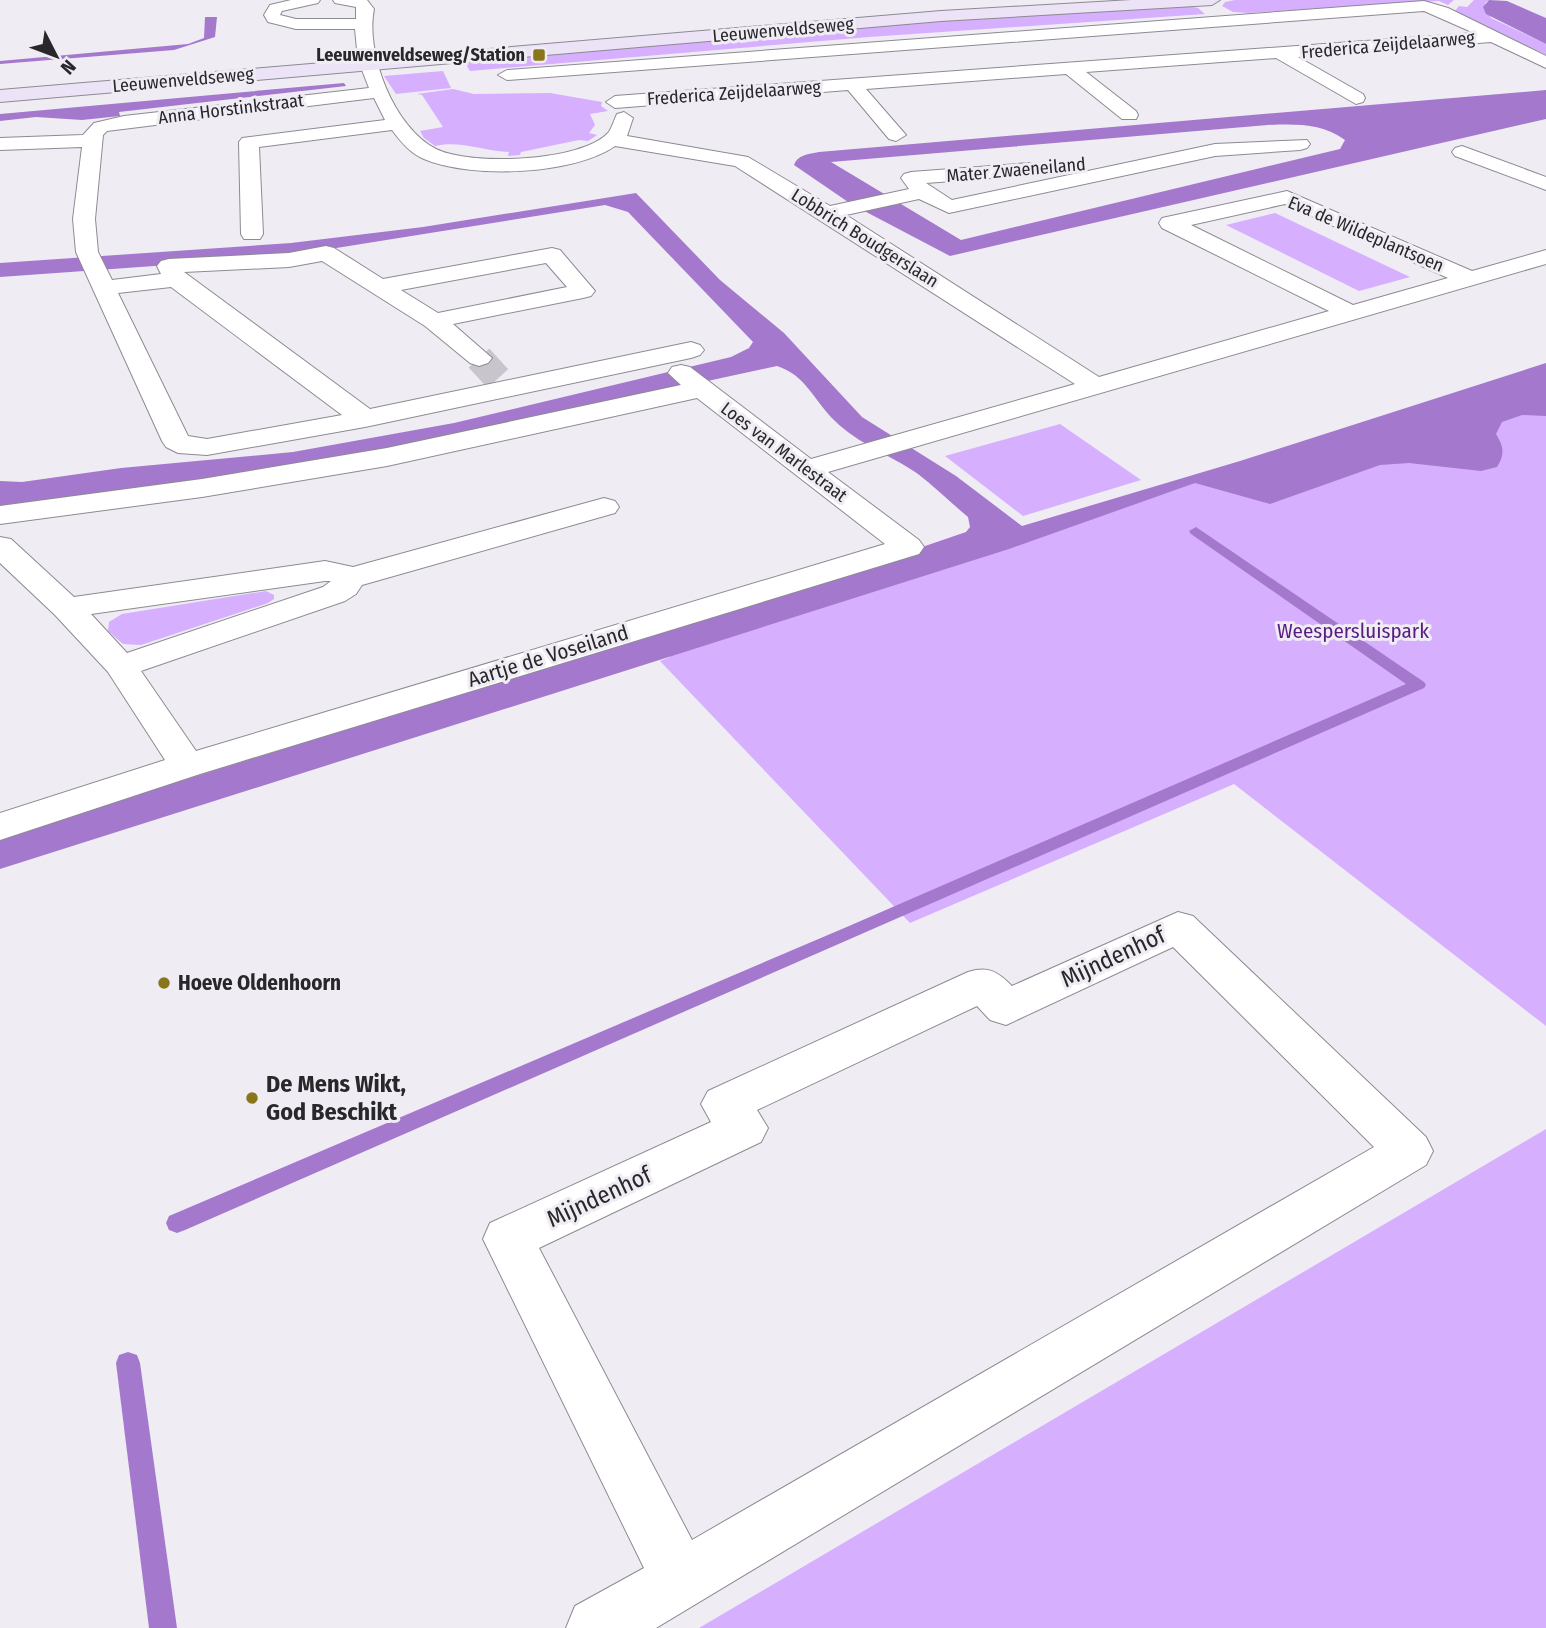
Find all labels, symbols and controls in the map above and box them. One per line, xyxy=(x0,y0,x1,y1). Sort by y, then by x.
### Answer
street label: Leeuwenveldseweg xyxy=(711,13,855,47)
north arrow xyxy=(21,21,91,91)
street label: Frederica Zeijdelaarweg xyxy=(1300,26,1476,64)
place label: Leeuwenveldseweg/Station xyxy=(316,44,525,66)
marker: Leeuwenveldseweg/Station xyxy=(531,47,547,63)
text: N xyxy=(56,55,81,79)
street label: Leeuwenveldseweg xyxy=(111,63,255,97)
street label: Frederica Zeijdelaarweg xyxy=(646,76,822,110)
street label: Anna Horstinkstraat xyxy=(157,89,305,129)
street label: Mater Zwaeneiland xyxy=(945,153,1087,187)
street label: Lobbrich Boudgerslaan xyxy=(787,184,943,292)
street label: Eva de Wildeplantsoen xyxy=(1285,191,1447,277)
street label: Loes van Marlestraat xyxy=(717,397,852,507)
park label: Weespersluispark xyxy=(1277,618,1429,644)
street label: Aartje de Voseiland xyxy=(465,619,631,693)
street label: Mijndenhof xyxy=(1056,920,1171,993)
place label: Hoeve Oldenhoorn xyxy=(178,970,341,996)
marker: Hoeve Oldenhoorn xyxy=(156,975,172,991)
place label: De Mens Wikt, God Beschikt xyxy=(266,1070,406,1126)
marker: De Mens Wikt, God Beschikt xyxy=(244,1090,260,1106)
street label: Mijndenhof xyxy=(542,1160,657,1233)

